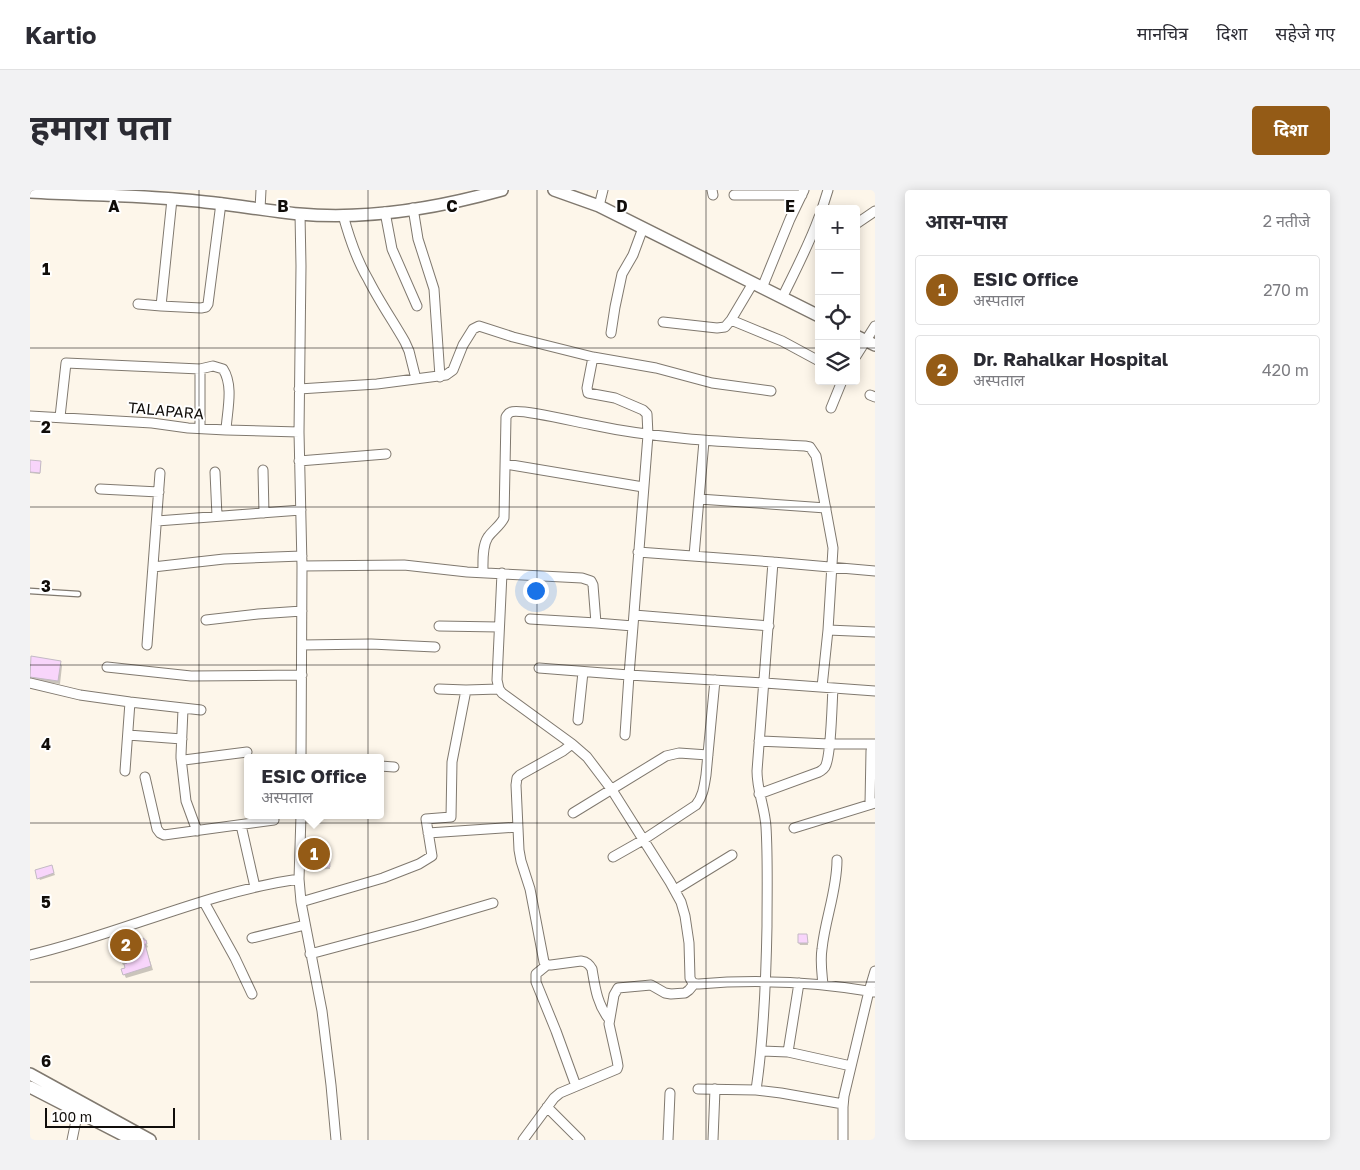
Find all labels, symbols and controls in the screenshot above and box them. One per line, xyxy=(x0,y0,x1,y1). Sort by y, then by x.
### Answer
text: Kartio xyxy=(25,20,97,49)
text: मानचित्र xyxy=(1137,22,1188,44)
text: दिशा xyxy=(1216,22,1247,44)
text: सहेजे गए xyxy=(1275,22,1335,44)
text: हमारा पता xyxy=(30,106,171,148)
button: दिशा xyxy=(1252,106,1330,155)
text: A xyxy=(108,196,120,216)
text: B xyxy=(277,196,289,216)
text: C xyxy=(446,196,458,216)
text: D xyxy=(616,196,628,216)
text: E xyxy=(785,196,795,216)
map controls xyxy=(815,205,860,385)
button: + xyxy=(815,205,860,250)
text: आस-पास xyxy=(925,208,1007,234)
text: 2 नतीजे xyxy=(1263,211,1310,231)
button: − xyxy=(815,250,860,295)
text: 1 xyxy=(42,259,50,279)
text: ESIC Office xyxy=(973,267,1079,290)
text: 1 xyxy=(938,280,946,300)
text: 270 m xyxy=(1263,280,1309,300)
text: अस्पताल xyxy=(973,290,1025,310)
button: locate xyxy=(815,295,860,340)
button: layers xyxy=(815,340,860,385)
text: Dr. Rahalkar Hospital xyxy=(973,347,1168,370)
text: 2 xyxy=(937,360,947,380)
text: 420 m xyxy=(1262,360,1309,380)
text: अस्पताल xyxy=(973,370,1025,390)
street label: TALAPARA xyxy=(127,398,205,422)
text: 2 xyxy=(41,417,51,437)
text: 3 xyxy=(41,576,51,596)
your location xyxy=(523,578,549,604)
text: 4 xyxy=(41,734,51,754)
popup xyxy=(244,754,384,819)
text: ESIC Office xyxy=(261,764,367,787)
text: अस्पताल xyxy=(261,787,313,807)
pin: 1 xyxy=(298,835,330,873)
text: 5 xyxy=(41,892,51,912)
pin: 2 xyxy=(110,926,142,964)
text: 6 xyxy=(41,1051,51,1071)
scale bar xyxy=(45,1105,175,1128)
text: 100 m xyxy=(52,1108,92,1125)

